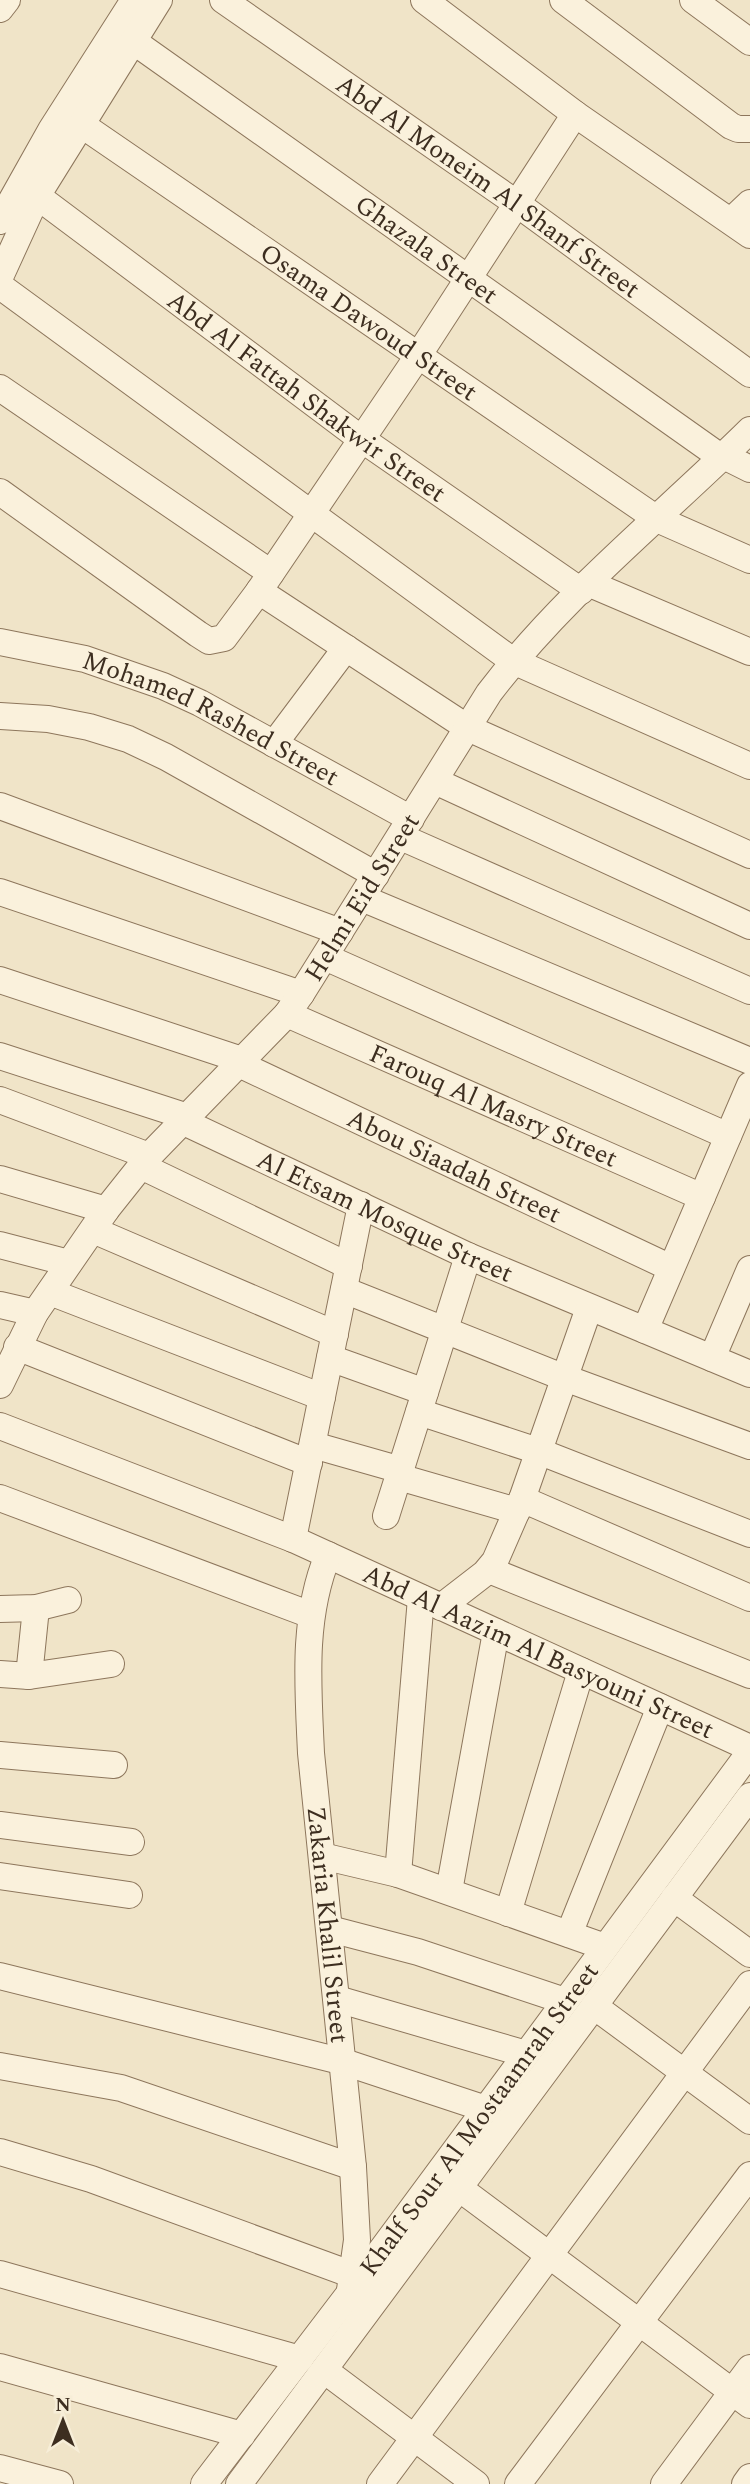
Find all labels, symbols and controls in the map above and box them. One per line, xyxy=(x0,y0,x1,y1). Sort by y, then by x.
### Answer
street label: Abd Al Moneim Al Shanf Street xyxy=(327,65,649,309)
street label: Ghazala Street xyxy=(346,185,506,315)
street label: Osama Dawoud Street xyxy=(251,233,486,412)
street label: Abd Al Fattah Shakwir Street xyxy=(158,281,454,513)
street label: Mohamed Rashed Street xyxy=(77,641,346,797)
street label: Helmi Eid Street xyxy=(294,805,430,990)
street label: Farouq Al Masry Street xyxy=(363,1034,624,1178)
street label: Abou Siaadah Street xyxy=(340,1099,568,1234)
street label: Al Etsam Mosque Street xyxy=(250,1140,519,1294)
street label: Abd Al Aazim Al Basyouni Street xyxy=(356,1554,721,1750)
street label: Zakaria Khalil Street xyxy=(296,1804,359,2045)
street label: Khalf Sour Al Mostaamrah Street xyxy=(350,1954,609,2285)
north arrow xyxy=(28,2386,98,2456)
text: N xyxy=(55,2391,71,2420)

